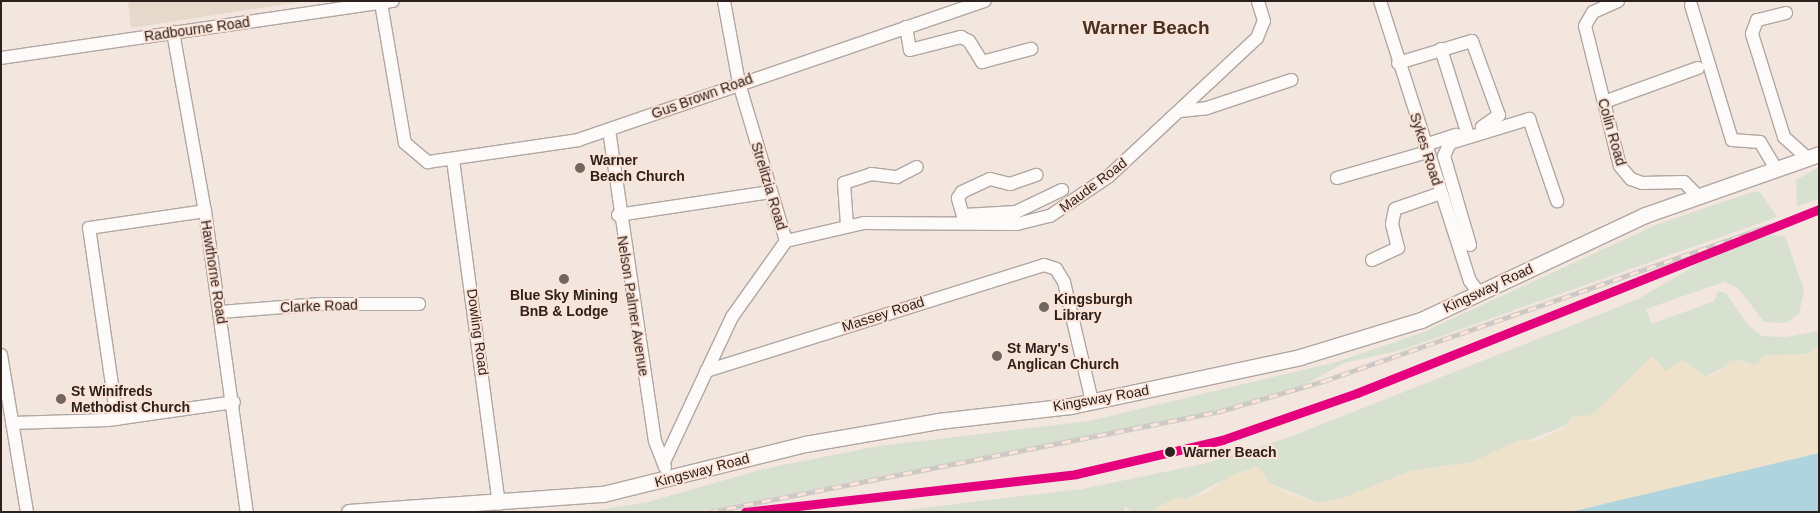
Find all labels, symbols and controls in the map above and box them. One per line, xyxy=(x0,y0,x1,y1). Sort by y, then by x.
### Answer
street label: Radbourne Road xyxy=(143,13,251,45)
district label: Warner Beach xyxy=(1082,17,1210,39)
street label: Gus Brown Road xyxy=(649,70,755,122)
street label: Colin Road xyxy=(1594,96,1630,168)
street label: Sykes Road xyxy=(1406,111,1446,187)
street label: Strelitzia Road xyxy=(748,140,790,232)
place label: Warner Beach Church xyxy=(590,152,685,184)
street label: Maude Road xyxy=(1056,154,1130,216)
marker: Warner Beach Church xyxy=(574,162,586,174)
street label: Hawthorne Road xyxy=(197,219,231,325)
street label: Nelson Palmer Avenue xyxy=(614,234,652,378)
street label: Kingsway Road xyxy=(1440,260,1536,316)
marker: Blue Sky Mining BnB & Lodge xyxy=(558,273,570,285)
place label: Blue Sky Mining BnB & Lodge xyxy=(510,287,618,320)
street label: Dowling Road xyxy=(464,288,492,376)
place label: Kingsburgh Library xyxy=(1054,291,1133,324)
street label: Massey Road xyxy=(840,293,926,335)
street label: Clarke Road xyxy=(280,296,358,316)
marker: Kingsburgh Library xyxy=(1038,301,1050,313)
place label: St Mary's Anglican Church xyxy=(1007,340,1119,372)
marker: St Mary's Anglican Church xyxy=(991,350,1003,362)
street label: Kingsway Road xyxy=(1052,381,1150,415)
place label: St Winifreds Methodist Church xyxy=(71,383,190,416)
marker: St Winifreds Methodist Church xyxy=(55,393,67,405)
marker: Warner Beach xyxy=(1161,443,1179,461)
place label: Warner Beach xyxy=(1183,444,1277,460)
street label: Kingsway Road xyxy=(653,449,751,491)

